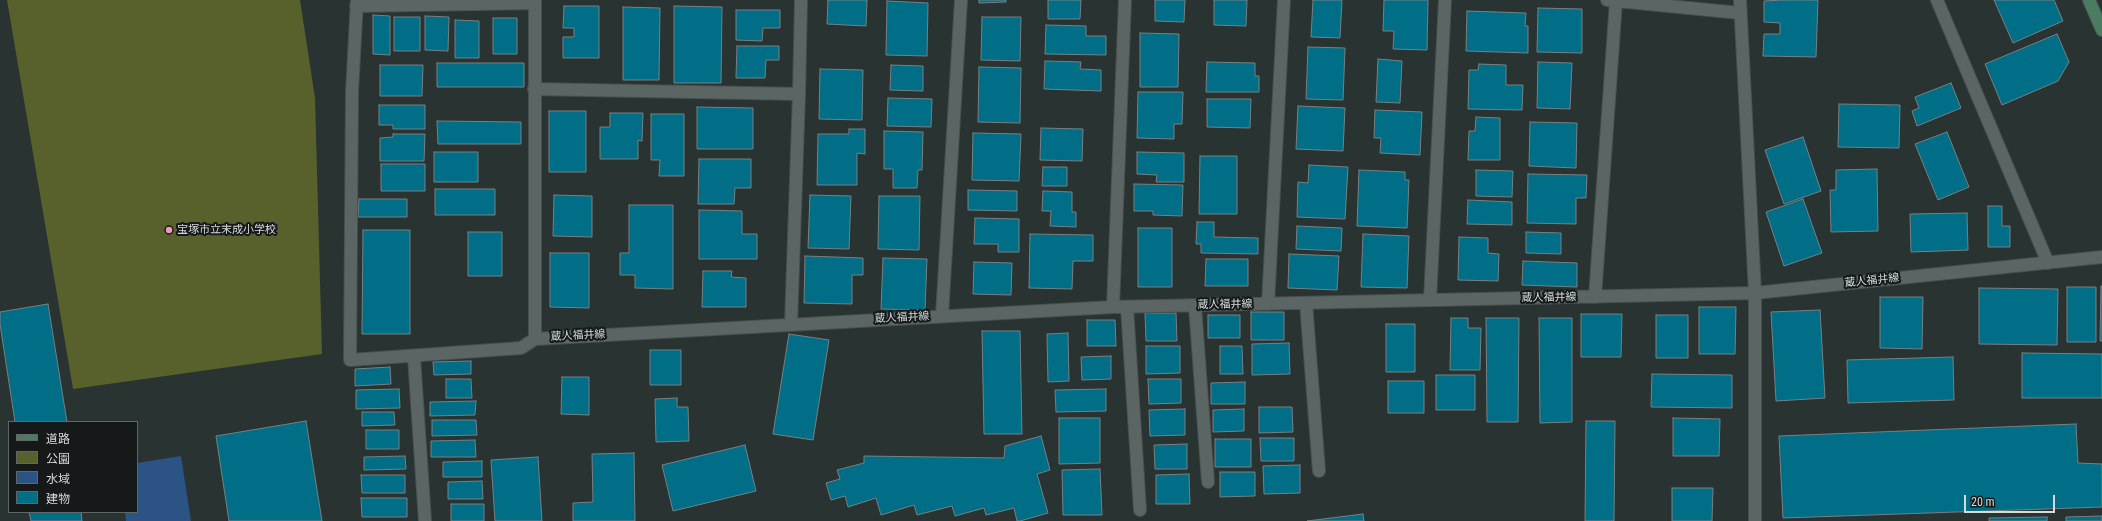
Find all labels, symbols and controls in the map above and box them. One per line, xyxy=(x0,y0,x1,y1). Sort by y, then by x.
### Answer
place label: 宝塚市立末成小学校 xyxy=(177,223,276,237)
marker: 宝塚市立末成小学校 xyxy=(164,225,174,235)
street label: 蔵人福井線 xyxy=(1844,272,1900,290)
street label: 蔵人福井線 xyxy=(1521,291,1577,305)
street label: 蔵人福井線 xyxy=(1197,298,1253,312)
street label: 蔵人福井線 xyxy=(874,310,930,326)
street label: 蔵人福井線 xyxy=(550,328,606,344)
legend xyxy=(8,421,138,513)
text: 道路 xyxy=(46,432,70,446)
text: 公園 xyxy=(46,452,70,466)
text: 水域 xyxy=(46,472,70,486)
scale bar xyxy=(1966,487,2057,513)
text: 建物 xyxy=(46,492,70,506)
text: 20 m xyxy=(1971,495,1995,509)

